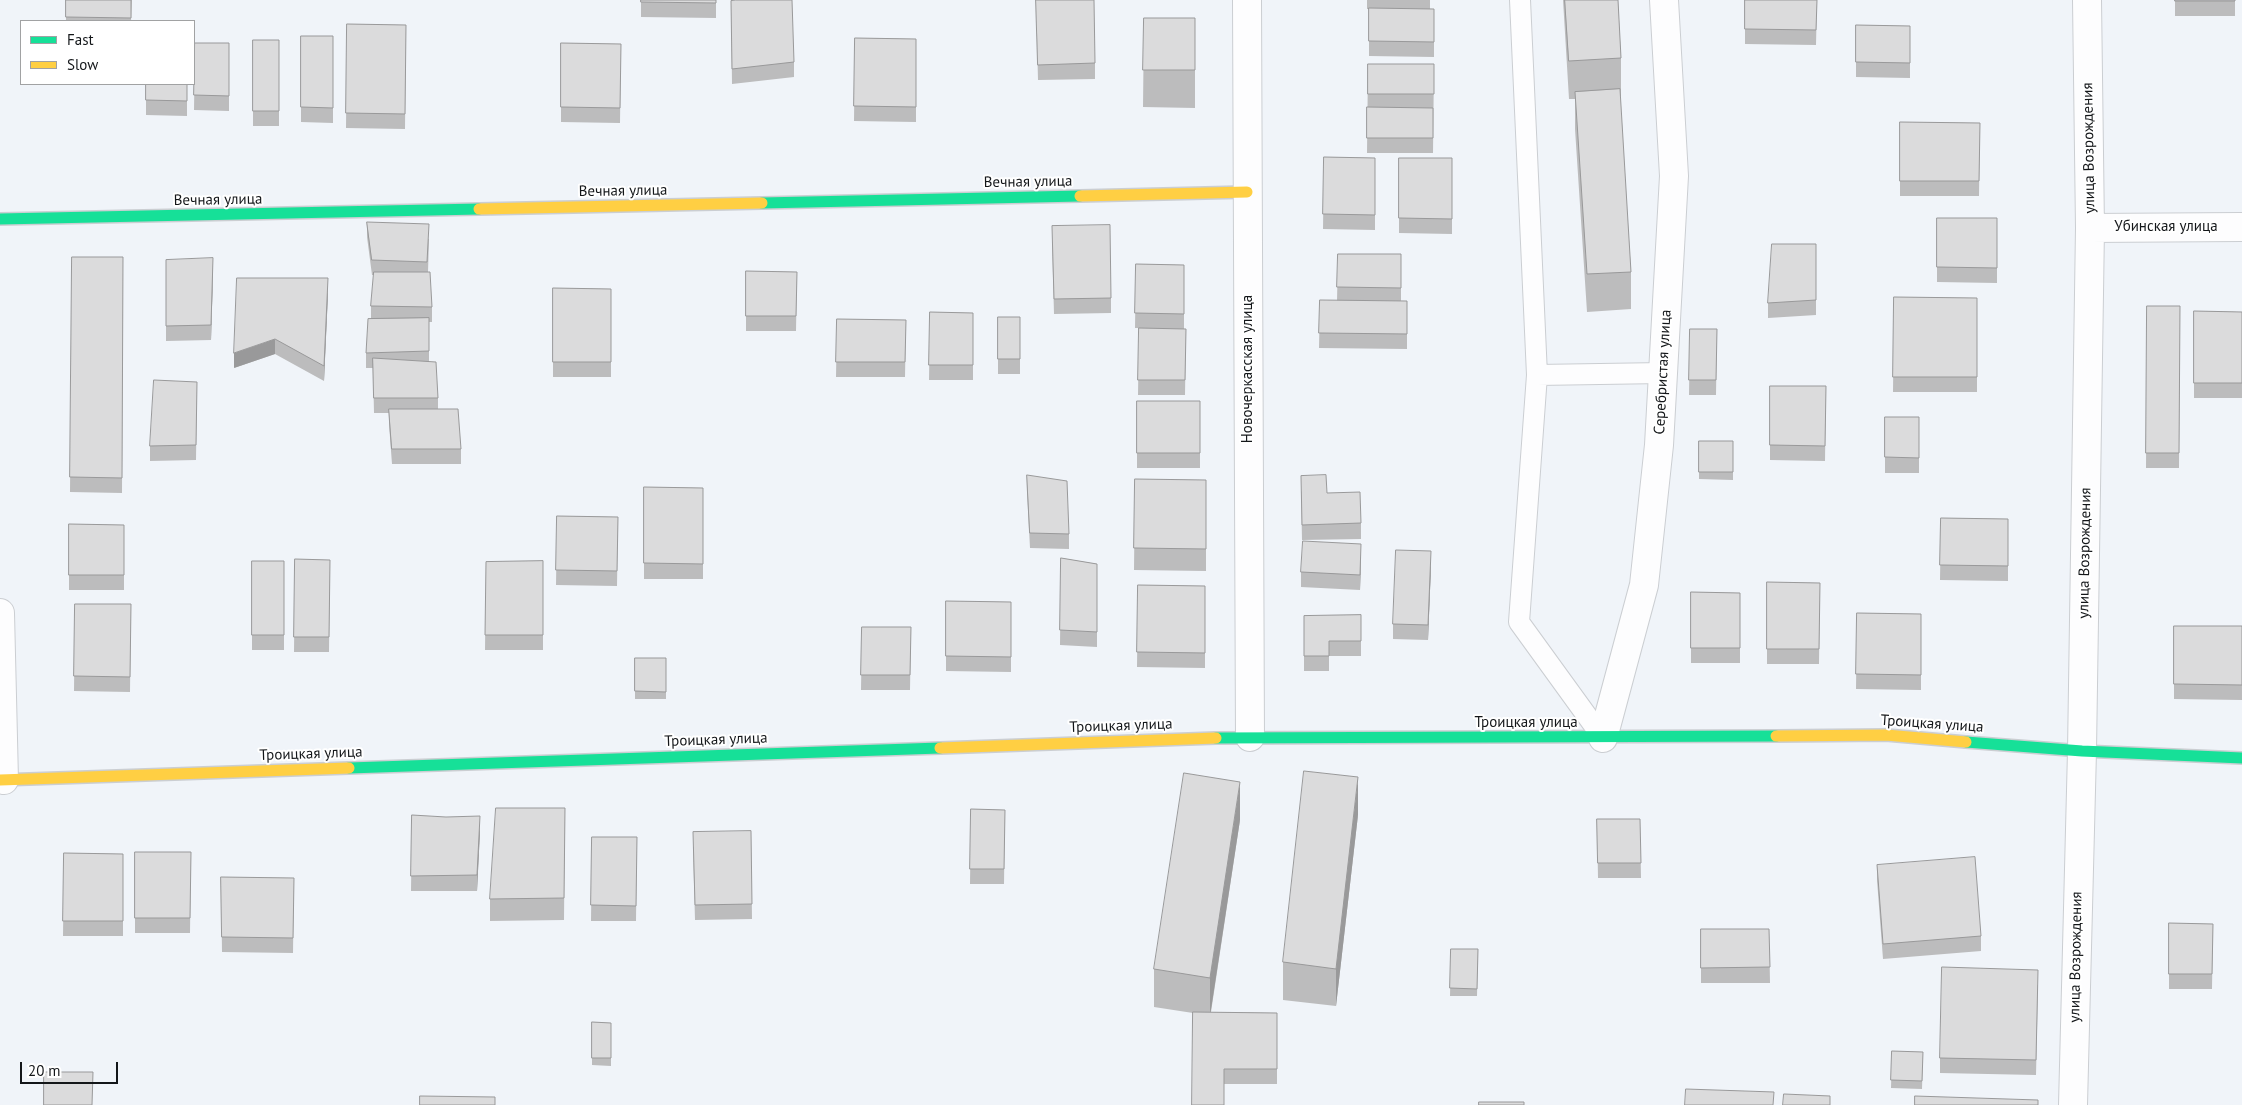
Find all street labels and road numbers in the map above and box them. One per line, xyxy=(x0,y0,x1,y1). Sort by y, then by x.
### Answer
street label: улица Возрождения xyxy=(2079,82,2099,214)
street label: Вечная улица xyxy=(984,172,1072,192)
street label: Вечная улица xyxy=(579,181,667,201)
street label: Вечная улица xyxy=(174,190,262,210)
street label: Убинская улица xyxy=(2114,218,2218,236)
street label: Новочеркасская улица xyxy=(1239,295,1257,443)
street label: Серебристая улица xyxy=(1651,309,1675,435)
street label: улица Возрождения xyxy=(2075,487,2095,619)
street label: Троицкая улица xyxy=(1880,711,1984,737)
street label: Троицкая улица xyxy=(1474,714,1578,732)
street label: Троицкая улица xyxy=(1069,715,1173,737)
street label: Троицкая улица xyxy=(664,729,768,751)
street label: Троицкая улица xyxy=(259,743,363,765)
street label: улица Возрождения xyxy=(2066,891,2086,1023)

